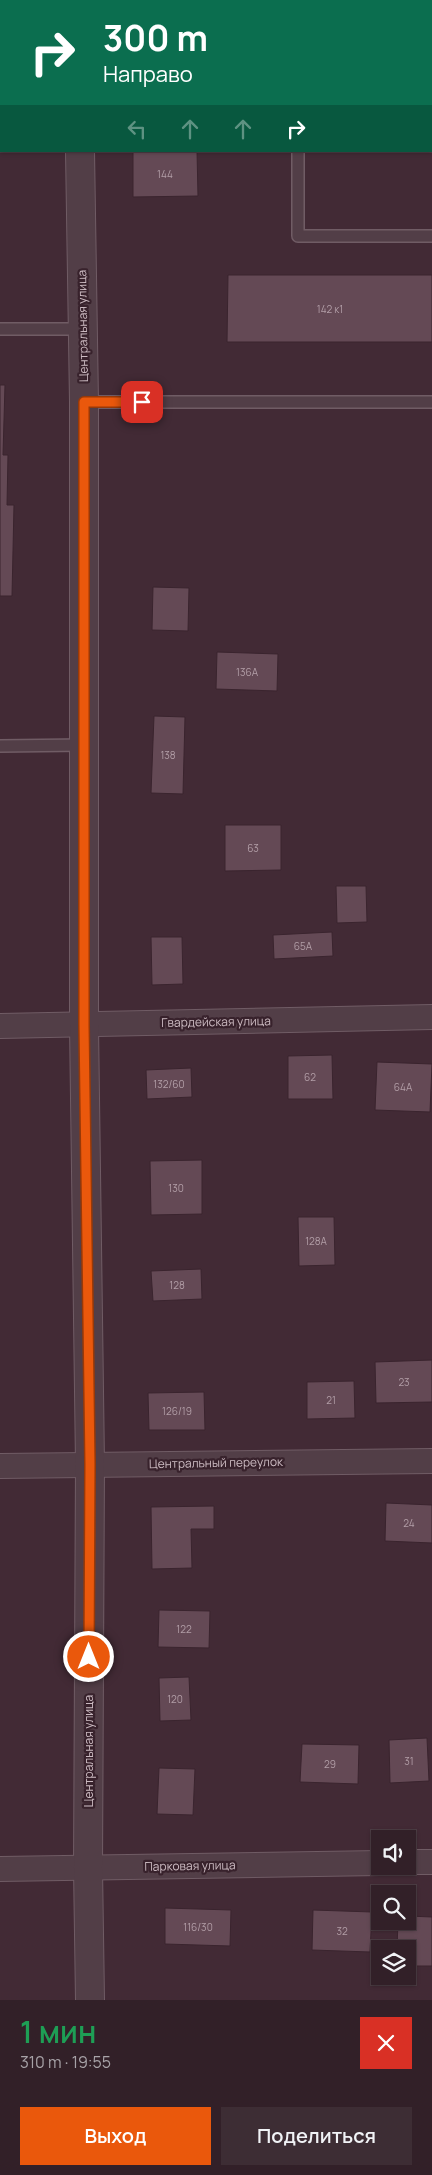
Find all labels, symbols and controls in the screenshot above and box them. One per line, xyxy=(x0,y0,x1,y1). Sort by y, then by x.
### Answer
text: 300 m xyxy=(103,14,208,62)
icon: right xyxy=(20,20,85,85)
text: Направо xyxy=(103,59,193,89)
icon: left xyxy=(123,115,151,143)
icon: ahead xyxy=(176,115,204,143)
icon: ahead xyxy=(229,115,257,143)
icon: right xyxy=(282,115,310,143)
house number: 144 xyxy=(157,167,173,181)
street label: Центральная улица xyxy=(73,270,92,382)
house number: 142 к1 xyxy=(317,302,343,316)
pin xyxy=(121,381,163,423)
icon: arrive xyxy=(128,388,156,416)
house number: 136А xyxy=(236,665,259,679)
house number: 138 xyxy=(160,748,176,762)
house number: 63 xyxy=(247,841,259,855)
house number: 65А xyxy=(294,939,313,953)
street label: Гвардейская улица xyxy=(161,1012,271,1031)
house number: 62 xyxy=(304,1070,316,1084)
house number: 132/60 xyxy=(153,1077,185,1091)
house number: 64А xyxy=(394,1080,413,1094)
house number: 130 xyxy=(168,1181,184,1195)
house number: 128А xyxy=(305,1234,328,1248)
house number: 128 xyxy=(169,1278,185,1292)
house number: 23 xyxy=(398,1375,410,1389)
house number: 21 xyxy=(326,1393,336,1407)
house number: 126/19 xyxy=(162,1404,192,1418)
street label: Центральный переулок xyxy=(149,1453,284,1472)
house number: 24 xyxy=(403,1516,415,1530)
house number: 122 xyxy=(176,1622,192,1636)
position arrow xyxy=(62,1630,114,1682)
house number: 120 xyxy=(167,1692,183,1706)
street label: Центральная улица xyxy=(80,1695,97,1807)
house number: 31 xyxy=(404,1754,414,1768)
house number: 29 xyxy=(324,1757,336,1771)
map controls xyxy=(371,1830,416,1985)
button: sound xyxy=(371,1830,416,1875)
street label: Парковая улица xyxy=(144,1856,236,1875)
button: search xyxy=(371,1885,416,1930)
house number: 116/30 xyxy=(183,1920,213,1934)
house number: 32 xyxy=(336,1924,348,1938)
button: layers xyxy=(371,1940,416,1985)
text: 1 мин xyxy=(20,2011,96,2052)
button: close xyxy=(360,2017,412,2069)
text: 310 m · 19:55 xyxy=(20,2051,111,2073)
button: Выход xyxy=(20,2107,211,2165)
button: Поделиться xyxy=(221,2107,412,2165)

